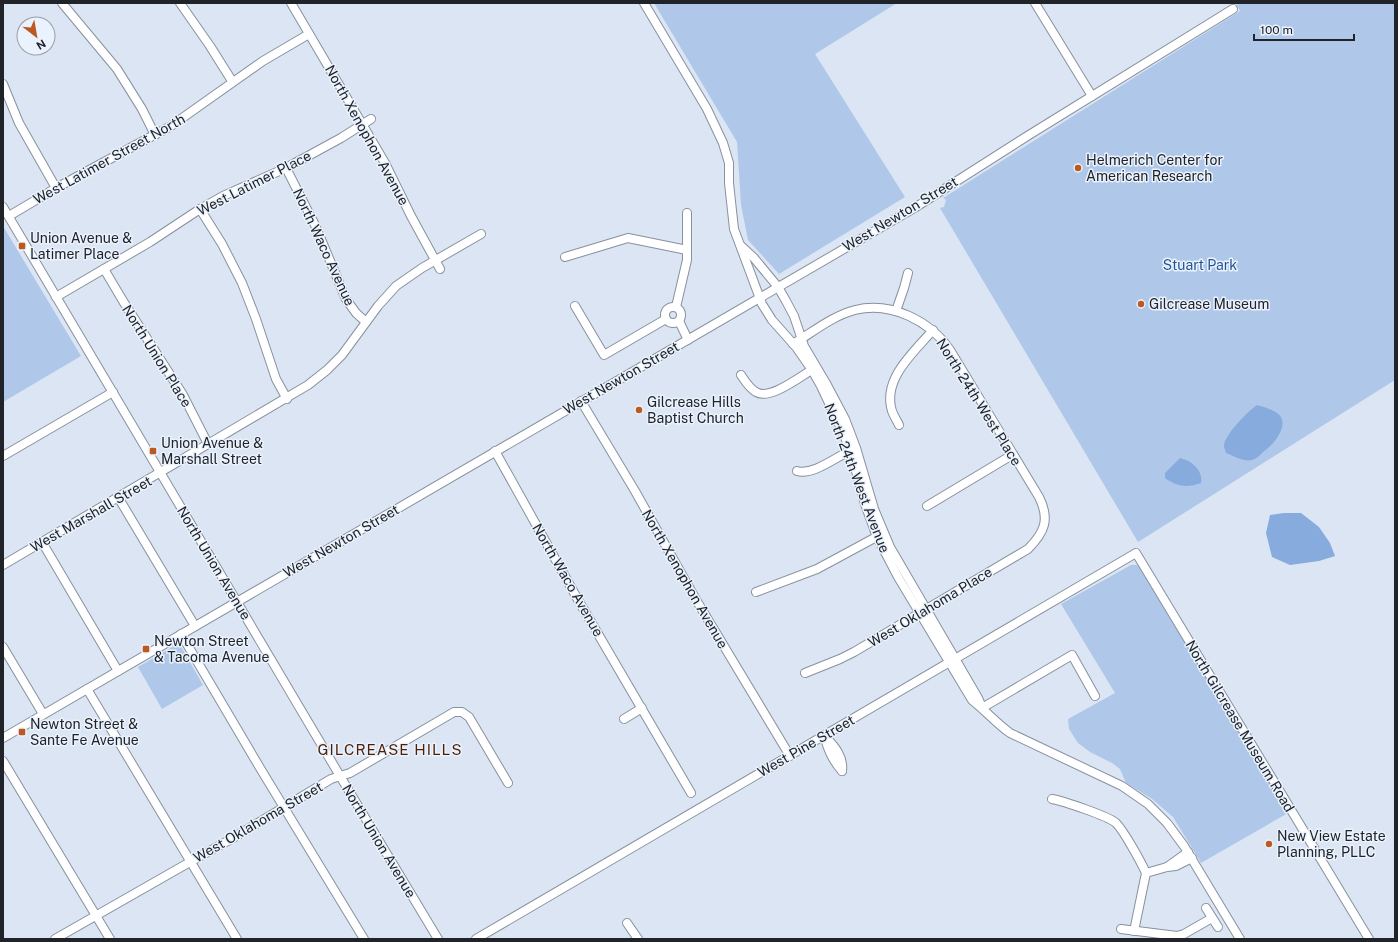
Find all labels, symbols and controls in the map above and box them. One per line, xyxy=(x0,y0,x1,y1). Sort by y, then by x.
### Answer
north arrow xyxy=(16,16,56,56)
scale bar xyxy=(1254,16,1354,42)
text: 100 m xyxy=(1260,23,1293,37)
text: N xyxy=(34,37,48,52)
street label: North Xenophon Avenue xyxy=(322,62,412,208)
street label: West Latimer Street North xyxy=(30,111,188,207)
street label: West Latimer Place xyxy=(194,147,314,219)
place label: Helmerich Center for American Research xyxy=(1086,152,1223,184)
marker: Helmerich Center for American Research xyxy=(1073,163,1083,173)
street label: West Newton Street xyxy=(840,173,960,255)
street label: North Waco Avenue xyxy=(290,186,358,308)
place label: Union Avenue & Latimer Place xyxy=(30,230,132,262)
marker: Union Avenue & Latimer Place xyxy=(17,241,27,251)
park label: Stuart Park xyxy=(1163,257,1237,273)
place label: Gilcrease Museum xyxy=(1149,296,1269,312)
marker: Gilcrease Museum xyxy=(1136,299,1146,309)
street label: North Union Place xyxy=(119,302,195,410)
street label: North 24th West Place xyxy=(933,335,1025,469)
street label: West Newton Street xyxy=(560,338,682,418)
place label: Gilcrease Hills Baptist Church xyxy=(647,394,744,426)
street label: North 24th West Avenue xyxy=(821,401,893,555)
marker: Gilcrease Hills Baptist Church xyxy=(634,405,644,415)
place label: Union Avenue & Marshall Street xyxy=(161,435,263,467)
marker: Union Avenue & Marshall Street xyxy=(148,446,158,456)
street label: West Marshall Street xyxy=(28,473,154,555)
street label: West Newton Street xyxy=(280,501,402,581)
street label: North Union Avenue xyxy=(174,503,254,623)
street label: North Xenophon Avenue xyxy=(639,507,731,651)
street label: North Waco Avenue xyxy=(529,521,607,639)
street label: West Oklahoma Place xyxy=(865,564,995,650)
place label: Newton Street & Tacoma Avenue xyxy=(154,633,269,665)
street label: North Gilcrease Museum Road xyxy=(1182,637,1298,815)
marker: Newton Street & Tacoma Avenue xyxy=(141,644,151,654)
street label: West Pine Street xyxy=(755,712,857,780)
place label: Newton Street & Sante Fe Avenue xyxy=(30,716,139,748)
marker: Newton Street & Sante Fe Avenue xyxy=(17,727,27,737)
district label: GILCREASE HILLS xyxy=(318,741,462,758)
street label: West Oklahoma Street xyxy=(191,778,325,866)
street label: North Union Avenue xyxy=(339,781,419,901)
place label: New View Estate Planning, PLLC xyxy=(1277,828,1386,860)
marker: New View Estate Planning, PLLC xyxy=(1264,839,1274,849)

